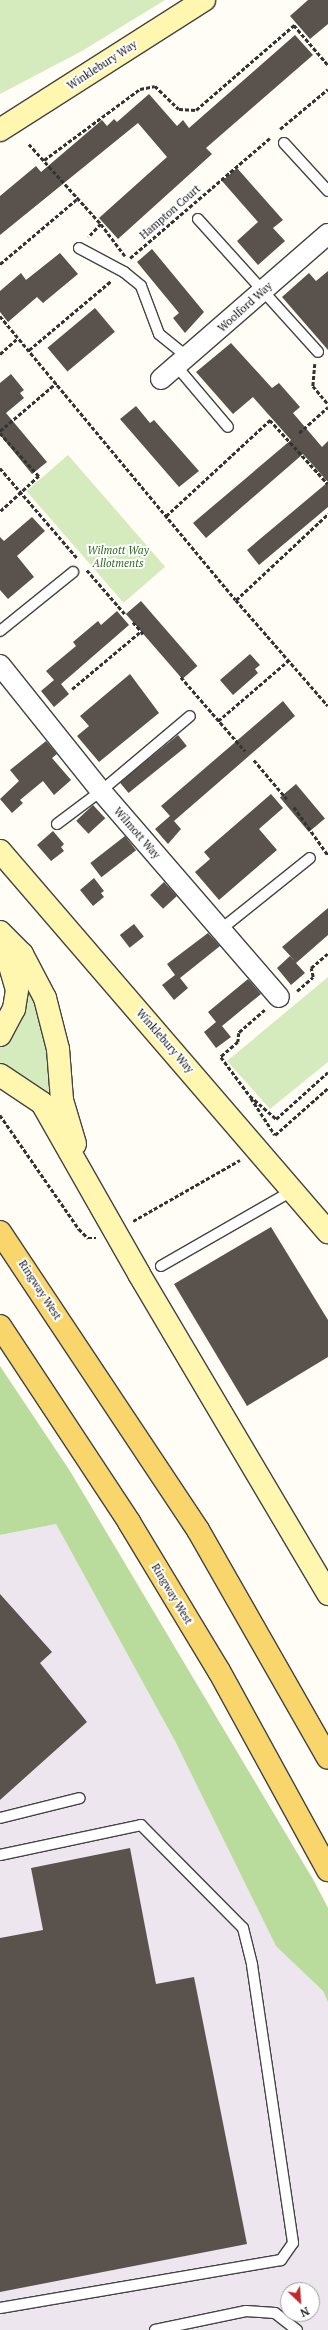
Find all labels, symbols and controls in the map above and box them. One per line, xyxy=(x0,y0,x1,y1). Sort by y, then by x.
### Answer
street label: Winklebury Way xyxy=(65,38,139,92)
street label: Hampton Court xyxy=(137,182,203,242)
street label: Woolford Way xyxy=(215,279,275,335)
park label: Wilmott Way Allotments xyxy=(87,544,149,570)
street label: Wilmott Way xyxy=(111,805,163,861)
street label: Winklebury Way xyxy=(134,1006,196,1076)
street label: Ringway West xyxy=(16,1258,64,1322)
street label: Ringway West xyxy=(149,1561,195,1627)
north arrow xyxy=(280,2282,320,2322)
text: N xyxy=(298,2304,311,2320)

